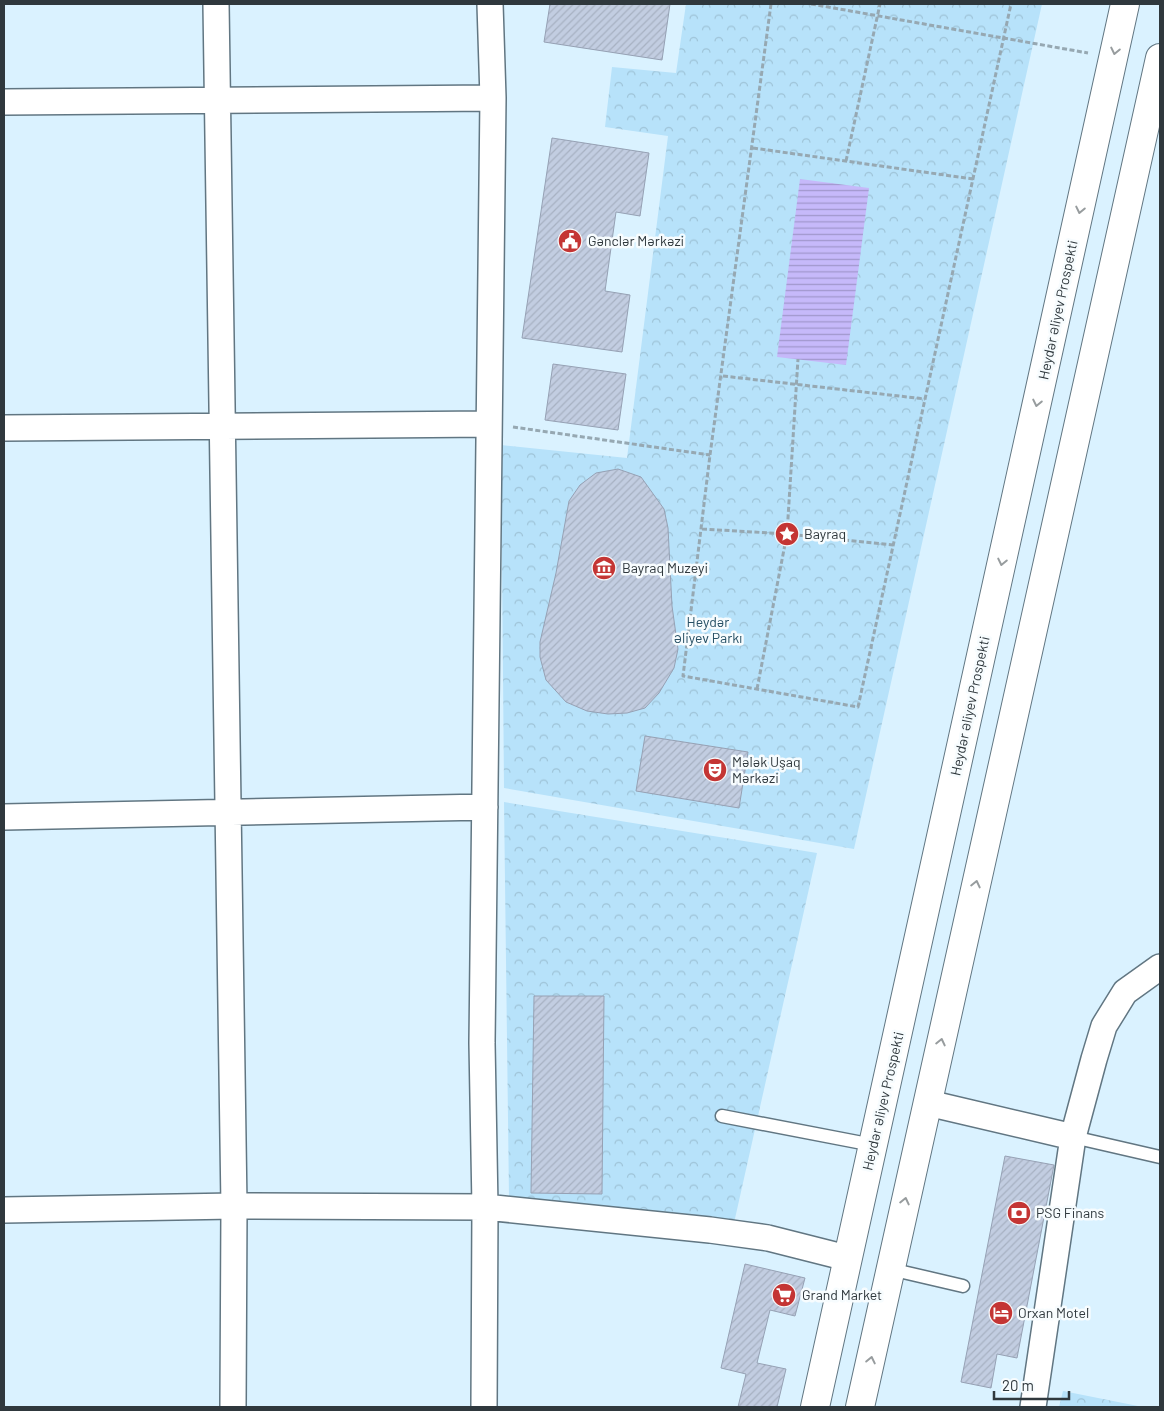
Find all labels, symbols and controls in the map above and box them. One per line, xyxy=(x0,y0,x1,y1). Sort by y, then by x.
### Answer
one-way arrow xyxy=(1110,47,1121,56)
one-way arrow xyxy=(1075,206,1086,215)
public building icon: Gənclər Mərkəzi xyxy=(557,228,583,254)
place label: Gənclər Mərkəzi xyxy=(588,232,684,249)
street label: Heydər Əliyev Prospekti xyxy=(1034,239,1081,381)
one-way arrow xyxy=(1032,398,1043,407)
place icon: Bayraq xyxy=(774,521,800,547)
place label: Bayraq xyxy=(804,525,846,542)
museum icon: Bayraq Muzeyi xyxy=(591,555,617,581)
one-way arrow xyxy=(997,557,1008,566)
place label: Bayraq Muzeyi xyxy=(622,559,708,576)
park label: Heydər Əliyev Parkı xyxy=(674,613,742,646)
street label: Heydər Əliyev Prospekti xyxy=(946,635,993,777)
place label: Mələk Uşaq Mərkəzi xyxy=(732,753,801,786)
theatre icon: Mələk Uşaq Mərkəzi xyxy=(702,757,728,783)
one-way arrow xyxy=(971,879,981,888)
street label: Heydər Əliyev Prospekti xyxy=(858,1030,907,1172)
one-way arrow xyxy=(935,1038,946,1047)
one-way arrow xyxy=(900,1196,910,1205)
bank icon: PSG Finans xyxy=(1006,1200,1032,1226)
place label: PSG Finans xyxy=(1036,1204,1105,1221)
supermarket icon: Grand Market xyxy=(771,1282,797,1308)
place label: Grand Market xyxy=(802,1286,882,1303)
hotel icon: Orxan Motel xyxy=(988,1300,1014,1326)
place label: Orxan Motel xyxy=(1018,1304,1089,1321)
one-way arrow xyxy=(865,1355,875,1364)
scale bar xyxy=(994,1368,1069,1400)
text: 20 m xyxy=(1002,1376,1034,1394)

